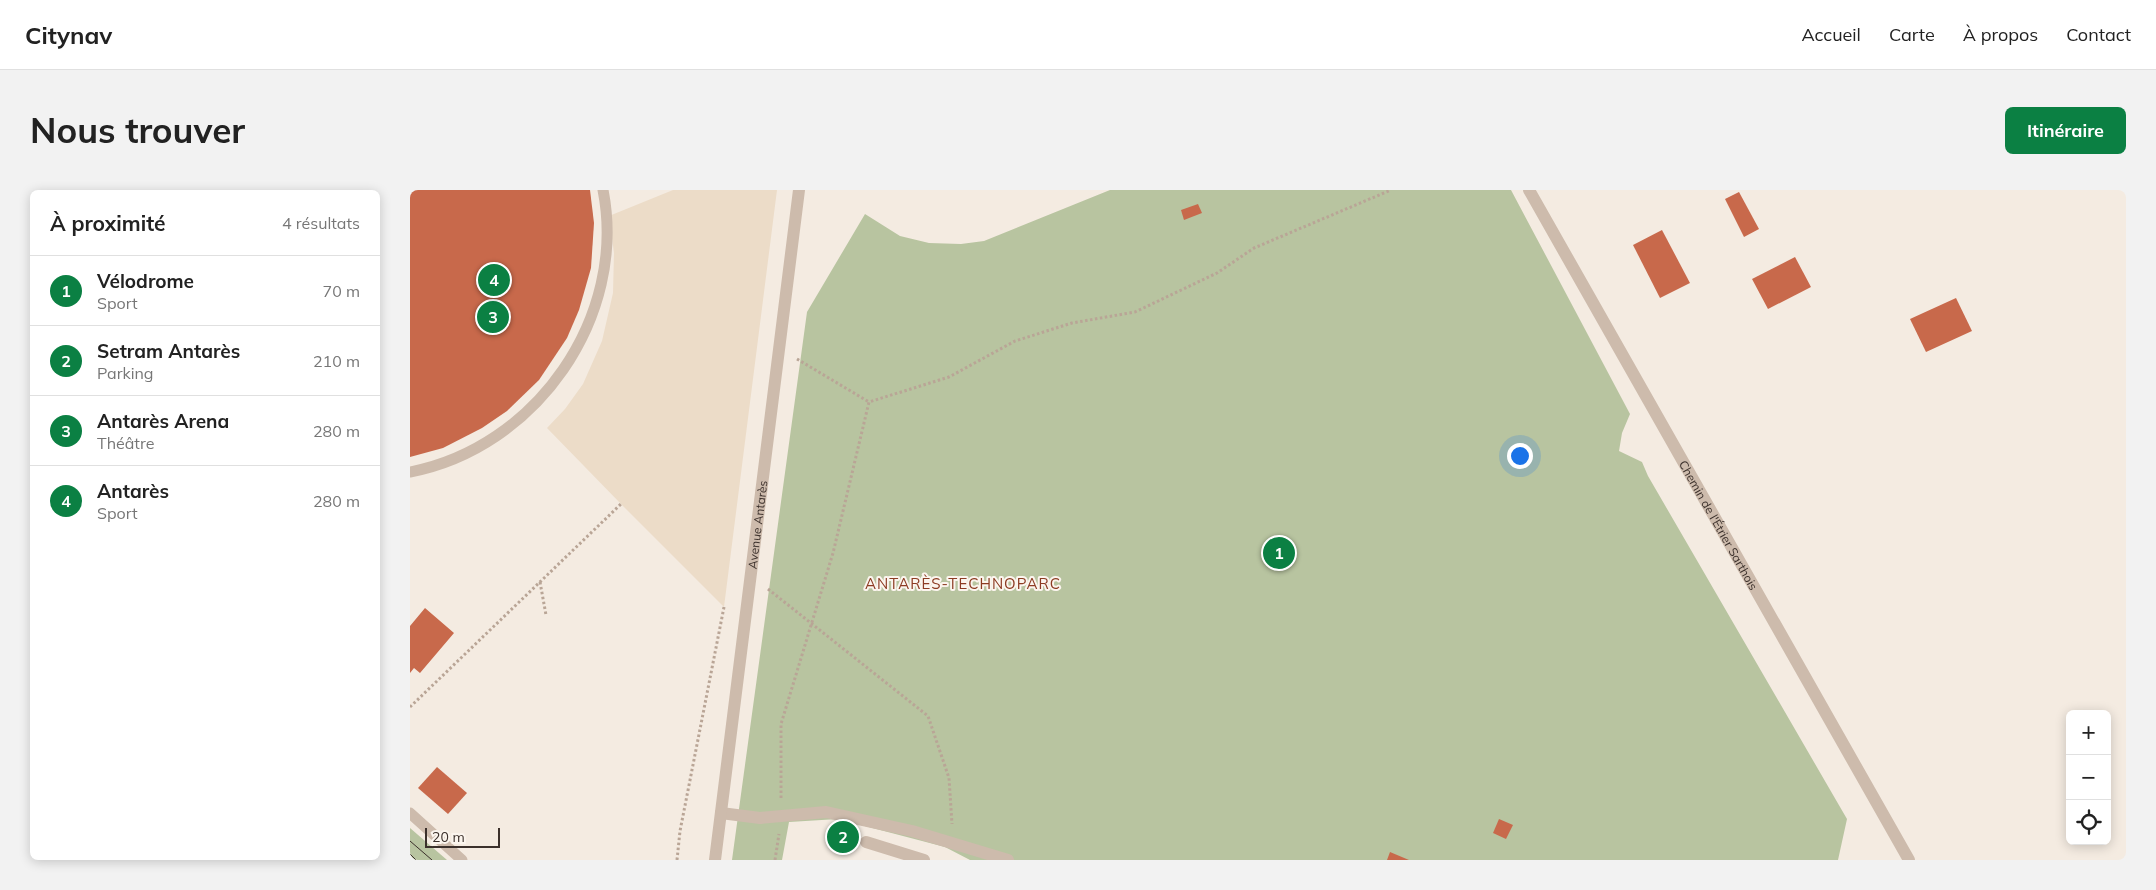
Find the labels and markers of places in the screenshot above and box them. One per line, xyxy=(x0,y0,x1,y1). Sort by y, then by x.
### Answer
pin: 4 xyxy=(478,261,510,299)
pin: 3 xyxy=(477,298,509,336)
pin: 1 xyxy=(1263,534,1295,572)
pin: 2 xyxy=(827,818,859,856)

